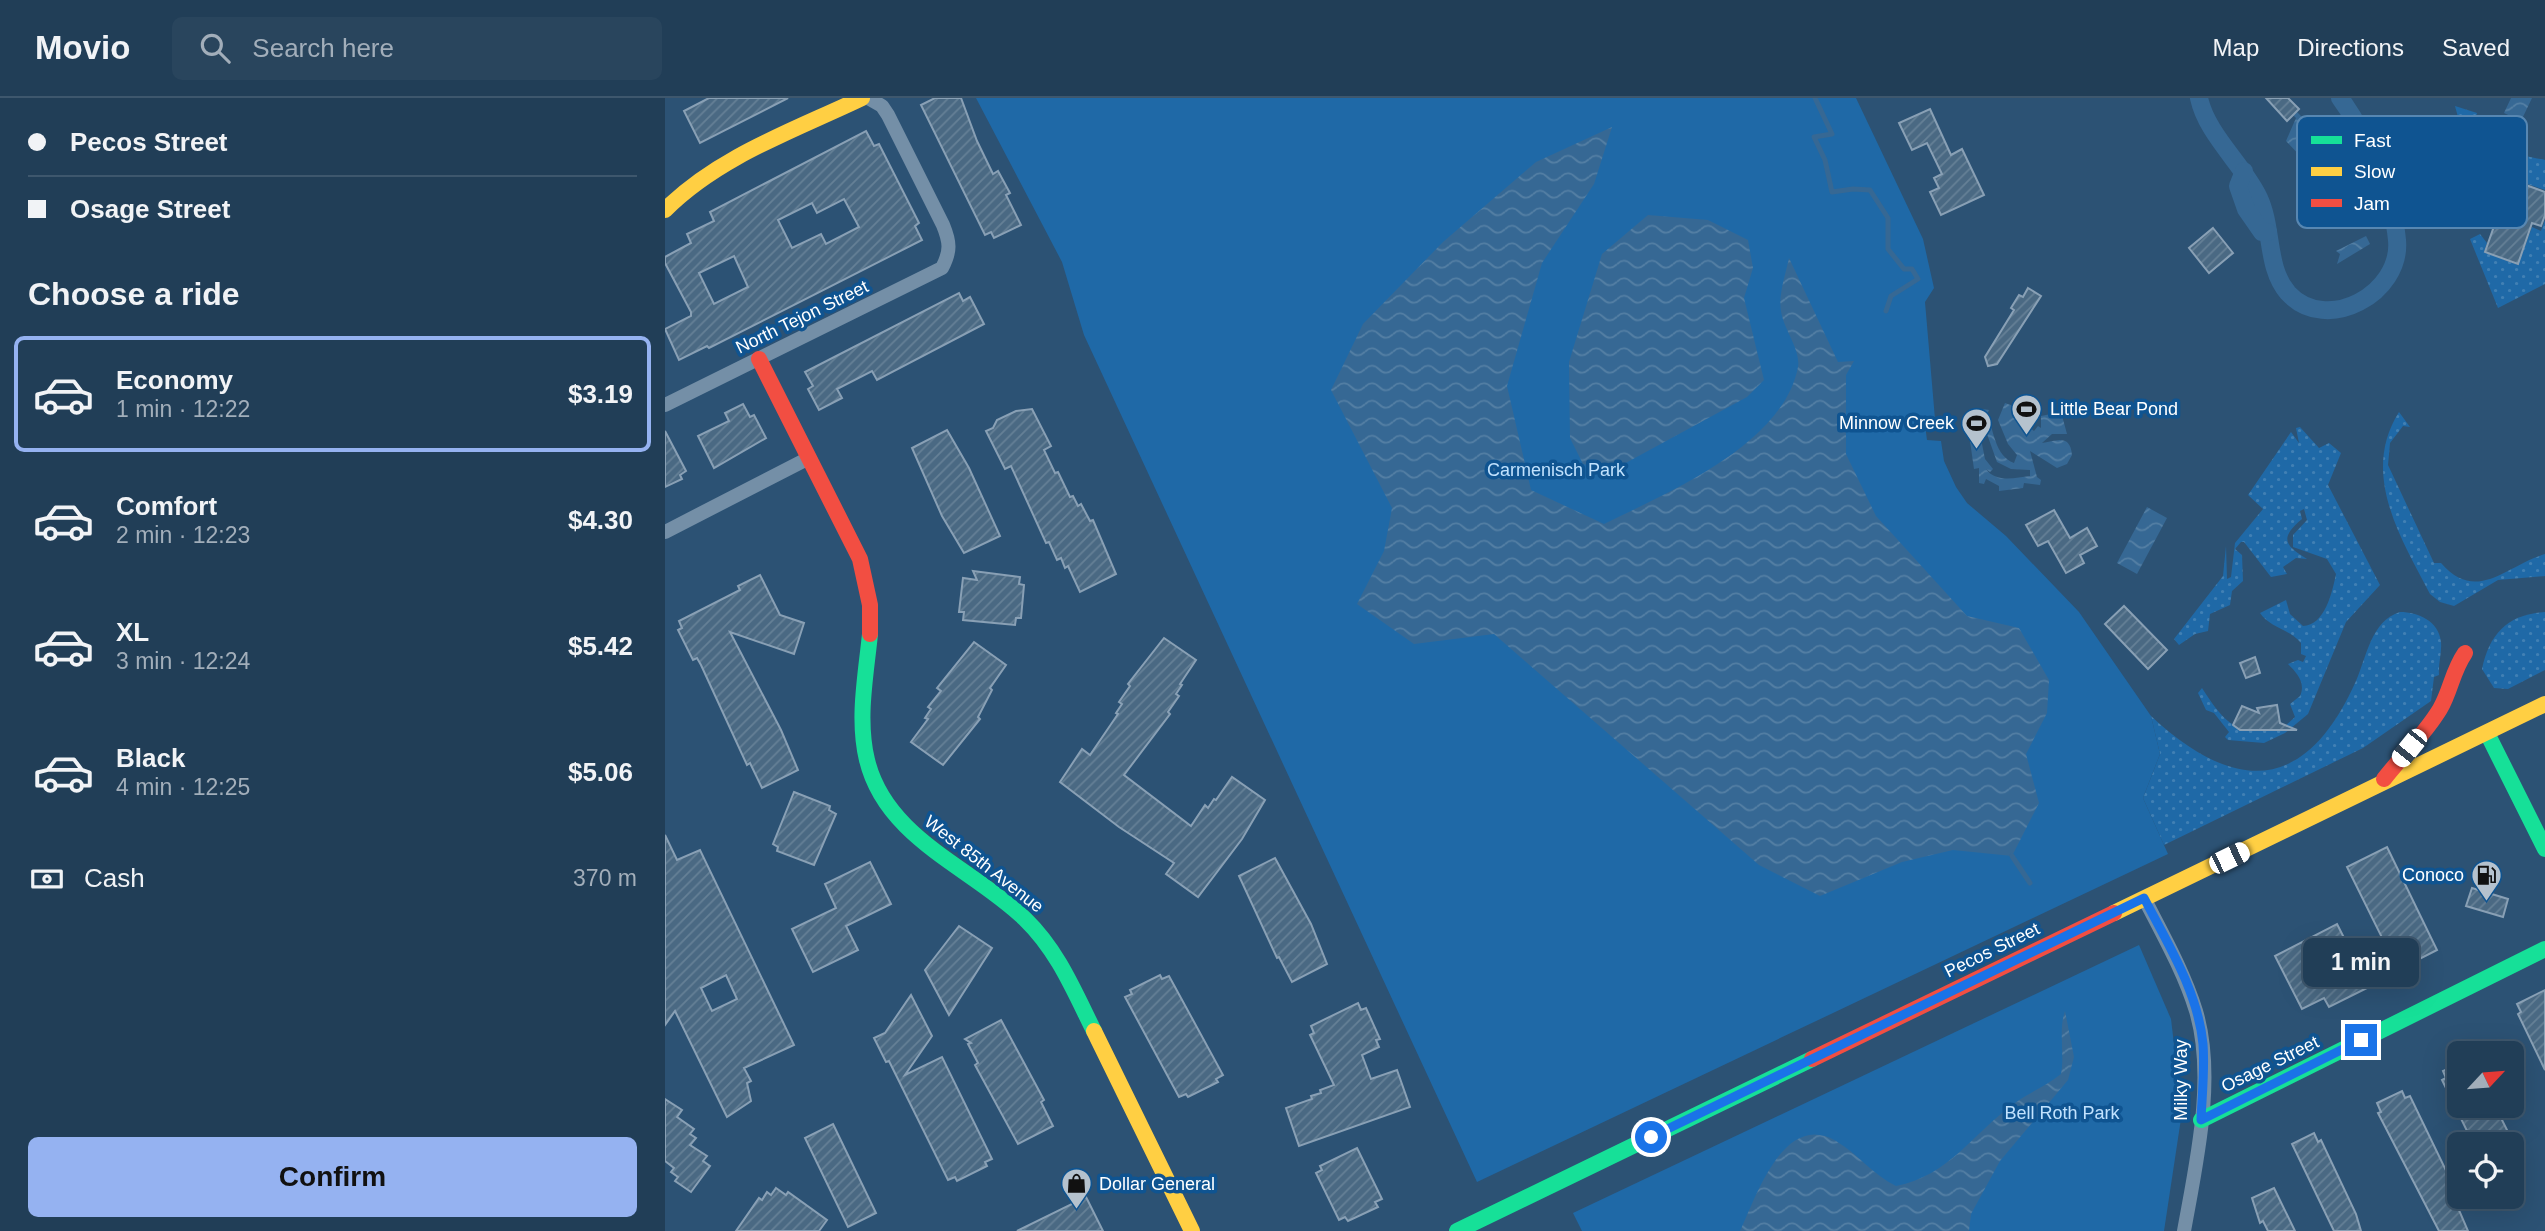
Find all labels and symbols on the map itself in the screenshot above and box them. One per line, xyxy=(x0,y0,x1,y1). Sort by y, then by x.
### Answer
legend xyxy=(2297,116,2527,228)
text: Fast xyxy=(2354,130,2392,151)
text: Slow xyxy=(2354,161,2395,182)
text: Jam xyxy=(2354,193,2390,214)
street label: North Tejon Street xyxy=(733,276,871,358)
sports icon: Little Bear Pond xyxy=(2010,392,2044,436)
place label: Little Bear Pond xyxy=(2050,399,2178,419)
sports icon: Minnow Creek xyxy=(1960,406,1994,450)
place label: Minnow Creek xyxy=(1839,413,1955,433)
park label: Carmenisch Park xyxy=(1487,460,1626,480)
car xyxy=(2388,725,2431,771)
street label: West 85th Avenue xyxy=(921,811,1047,917)
car xyxy=(2206,839,2253,877)
fuel station icon: Conoco xyxy=(2470,858,2504,902)
place label: Conoco xyxy=(2402,865,2464,885)
street label: Pecos Street xyxy=(1941,918,2043,982)
callout: 1 min xyxy=(2303,939,2419,988)
route end xyxy=(2345,1024,2377,1056)
street label: Osage Street xyxy=(2218,1032,2322,1096)
street label: Milky Way xyxy=(2171,1039,2191,1121)
north arrow xyxy=(2447,1041,2523,1118)
park label: Bell Roth Park xyxy=(2004,1103,2121,1123)
route start xyxy=(1635,1121,1667,1153)
shop icon: Dollar General xyxy=(1059,1167,1093,1211)
place label: Dollar General xyxy=(1099,1174,1215,1194)

